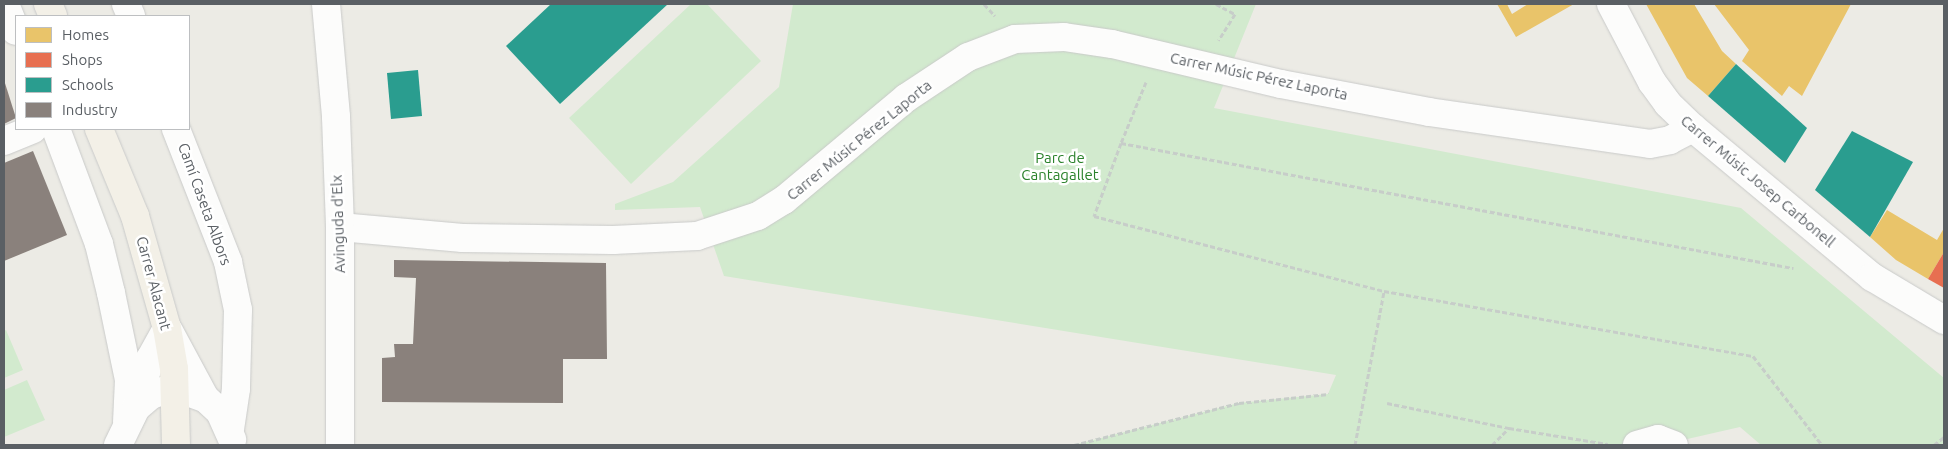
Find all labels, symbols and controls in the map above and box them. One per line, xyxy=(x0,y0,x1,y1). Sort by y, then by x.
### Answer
legend xyxy=(15,15,190,130)
text: Homes xyxy=(62,26,109,43)
street label: Carrer Músic Pérez Laporta xyxy=(1168,48,1350,104)
text: Shops xyxy=(62,51,103,68)
text: Schools xyxy=(62,76,113,93)
street label: Carrer Músic Pérez Laporta xyxy=(783,76,935,204)
text: Industry xyxy=(62,101,117,118)
street label: Carrer Músic Josep Carbonell xyxy=(1677,111,1839,251)
street label: Camí Caseta Albors xyxy=(174,140,236,268)
park label: Parc de Cantagallet xyxy=(1021,148,1099,183)
street label: Avinguda d'Elx xyxy=(327,174,349,274)
street label: Carrer Alacant xyxy=(133,234,175,332)

